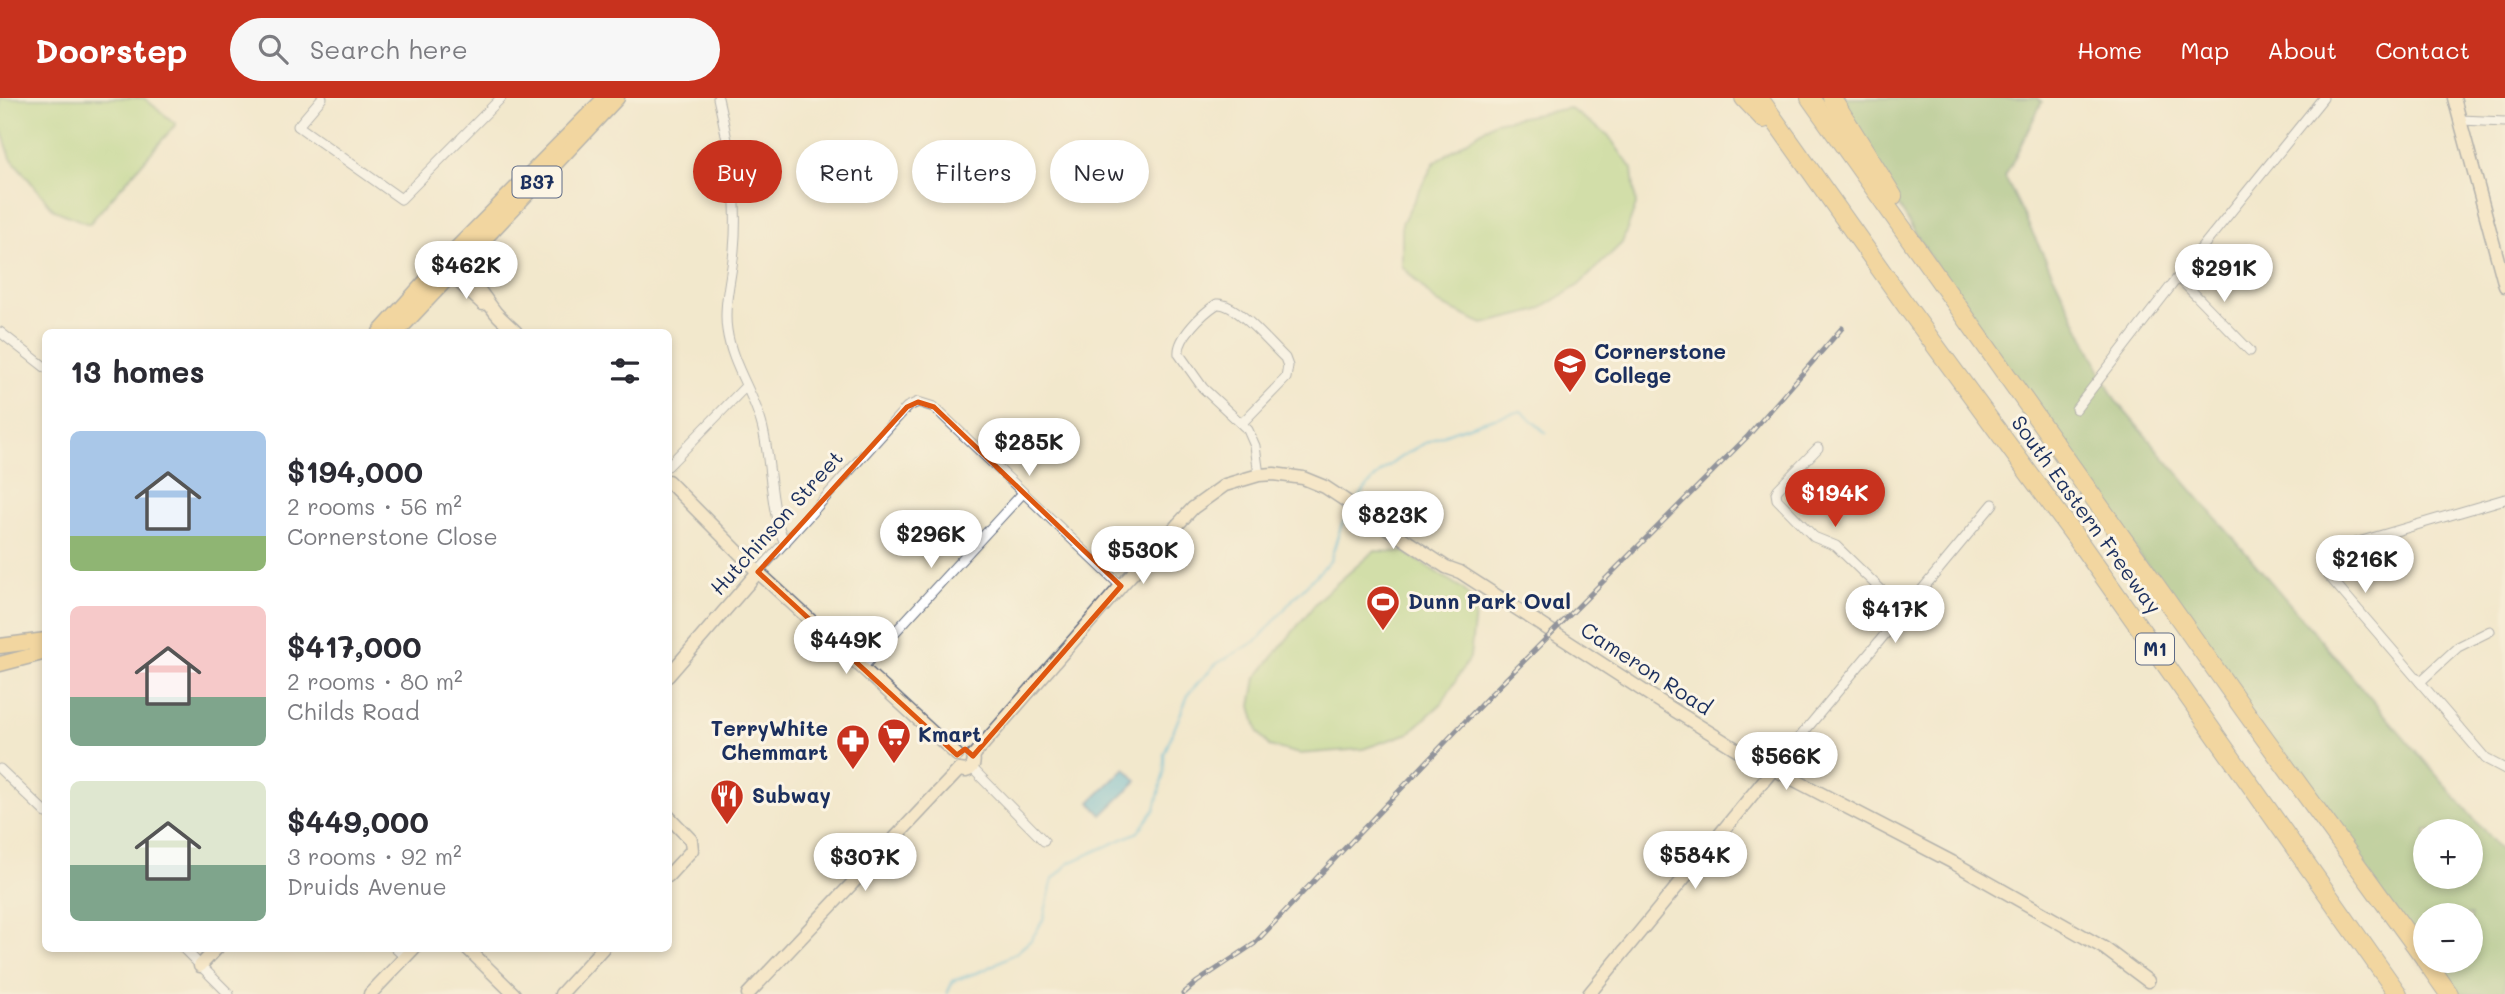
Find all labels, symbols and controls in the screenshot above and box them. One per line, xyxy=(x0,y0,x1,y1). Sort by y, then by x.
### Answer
search box xyxy=(230,18,720,81)
text: Doorstep xyxy=(35,28,188,71)
icon: search xyxy=(254,30,292,68)
text: Search here xyxy=(310,32,468,66)
text: Home xyxy=(2077,34,2142,65)
text: Map xyxy=(2180,34,2229,65)
text: About xyxy=(2267,34,2337,65)
text: Contact xyxy=(2375,34,2470,65)
chip: Buy xyxy=(693,140,782,203)
chip: Rent xyxy=(796,140,898,203)
chip: Filters xyxy=(912,140,1036,203)
chip: New xyxy=(1050,140,1149,203)
road number: B37 xyxy=(512,166,562,198)
pin: $462K xyxy=(417,242,515,301)
pin: $291K xyxy=(2175,244,2273,304)
text: $462K xyxy=(431,249,501,279)
text: $291K xyxy=(2191,252,2257,282)
place label: Cornerstone College xyxy=(1594,337,1726,388)
school or university icon: Cornerstone College xyxy=(1551,345,1589,394)
text: 13 homes xyxy=(70,351,205,391)
icon: filters xyxy=(606,352,644,390)
street label: South Eastern Freeway xyxy=(2006,410,2168,619)
pin: $285K xyxy=(980,418,1078,478)
text: $285K xyxy=(994,426,1064,456)
street label: Hutchinson Street xyxy=(704,444,848,600)
text: $194,000 xyxy=(287,451,423,491)
icon: home xyxy=(126,459,210,543)
pin: $194K xyxy=(1786,470,1884,529)
text: $194K xyxy=(1801,477,1869,507)
text: 2 rooms · 56 m² xyxy=(287,491,462,521)
pin: $823K xyxy=(1344,491,1442,551)
text: $823K xyxy=(1358,499,1428,529)
pin: $296K xyxy=(882,510,980,570)
text: $296K xyxy=(896,518,966,548)
text: Cornerstone Close xyxy=(287,521,498,551)
pin: $530K xyxy=(1094,526,1192,586)
text: $530K xyxy=(1107,534,1179,564)
pin: $216K xyxy=(2316,536,2414,595)
text: $216K xyxy=(2332,543,2398,573)
sports icon: Dunn Park Oval xyxy=(1364,583,1402,632)
pin: $417K xyxy=(1846,586,1944,645)
place label: Dunn Park Oval xyxy=(1408,587,1571,614)
text: $417K xyxy=(1862,593,1928,623)
street label: Cameron Road xyxy=(1576,615,1718,720)
pin: $449K xyxy=(797,616,895,676)
text: $449K xyxy=(810,624,882,654)
text: $417,000 xyxy=(287,626,422,666)
icon: home xyxy=(126,634,210,718)
road number: M1 xyxy=(2136,634,2174,664)
text: 2 rooms · 80 m² xyxy=(287,666,463,696)
text: Childs Road xyxy=(287,696,420,726)
place label: TerryWhite Chemmart xyxy=(711,714,828,765)
supermarket icon: Kmart xyxy=(875,716,913,765)
place label: Kmart xyxy=(918,720,982,747)
pharmacy icon: TerryWhite Chemmart xyxy=(834,722,872,771)
pin: $566K xyxy=(1737,732,1835,792)
text: $566K xyxy=(1751,740,1821,770)
restaurant icon: Subway xyxy=(708,777,746,826)
place label: Subway xyxy=(752,781,831,809)
text: $449,000 xyxy=(287,801,429,841)
icon: home xyxy=(126,809,210,893)
map controls xyxy=(2413,819,2483,973)
button: + xyxy=(2413,819,2483,889)
pin: $584K xyxy=(1646,832,1744,891)
pin: $307K xyxy=(816,834,914,893)
text: $584K xyxy=(1659,839,1731,869)
text: 3 rooms · 92 m² xyxy=(287,841,462,871)
text: $307K xyxy=(830,841,900,871)
text: Druids Avenue xyxy=(287,871,447,901)
button: − xyxy=(2413,903,2483,973)

